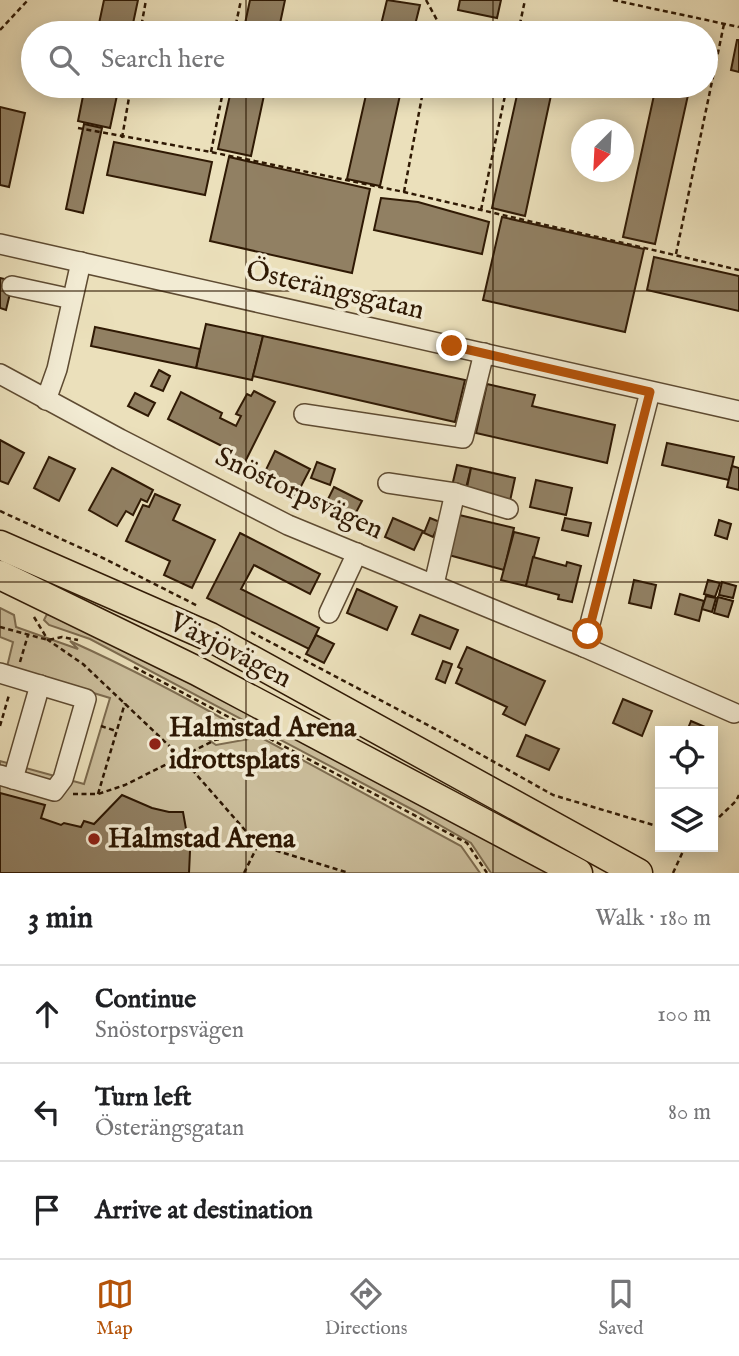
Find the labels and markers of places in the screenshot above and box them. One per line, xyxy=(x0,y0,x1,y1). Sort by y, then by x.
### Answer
place label: Halmstad Arena idrottsplats xyxy=(169,711,357,778)
marker: Halmstad Arena idrottsplats xyxy=(147,736,163,752)
place label: Halmstad Arena xyxy=(108,822,296,857)
marker: Halmstad Arena xyxy=(86,831,102,847)

